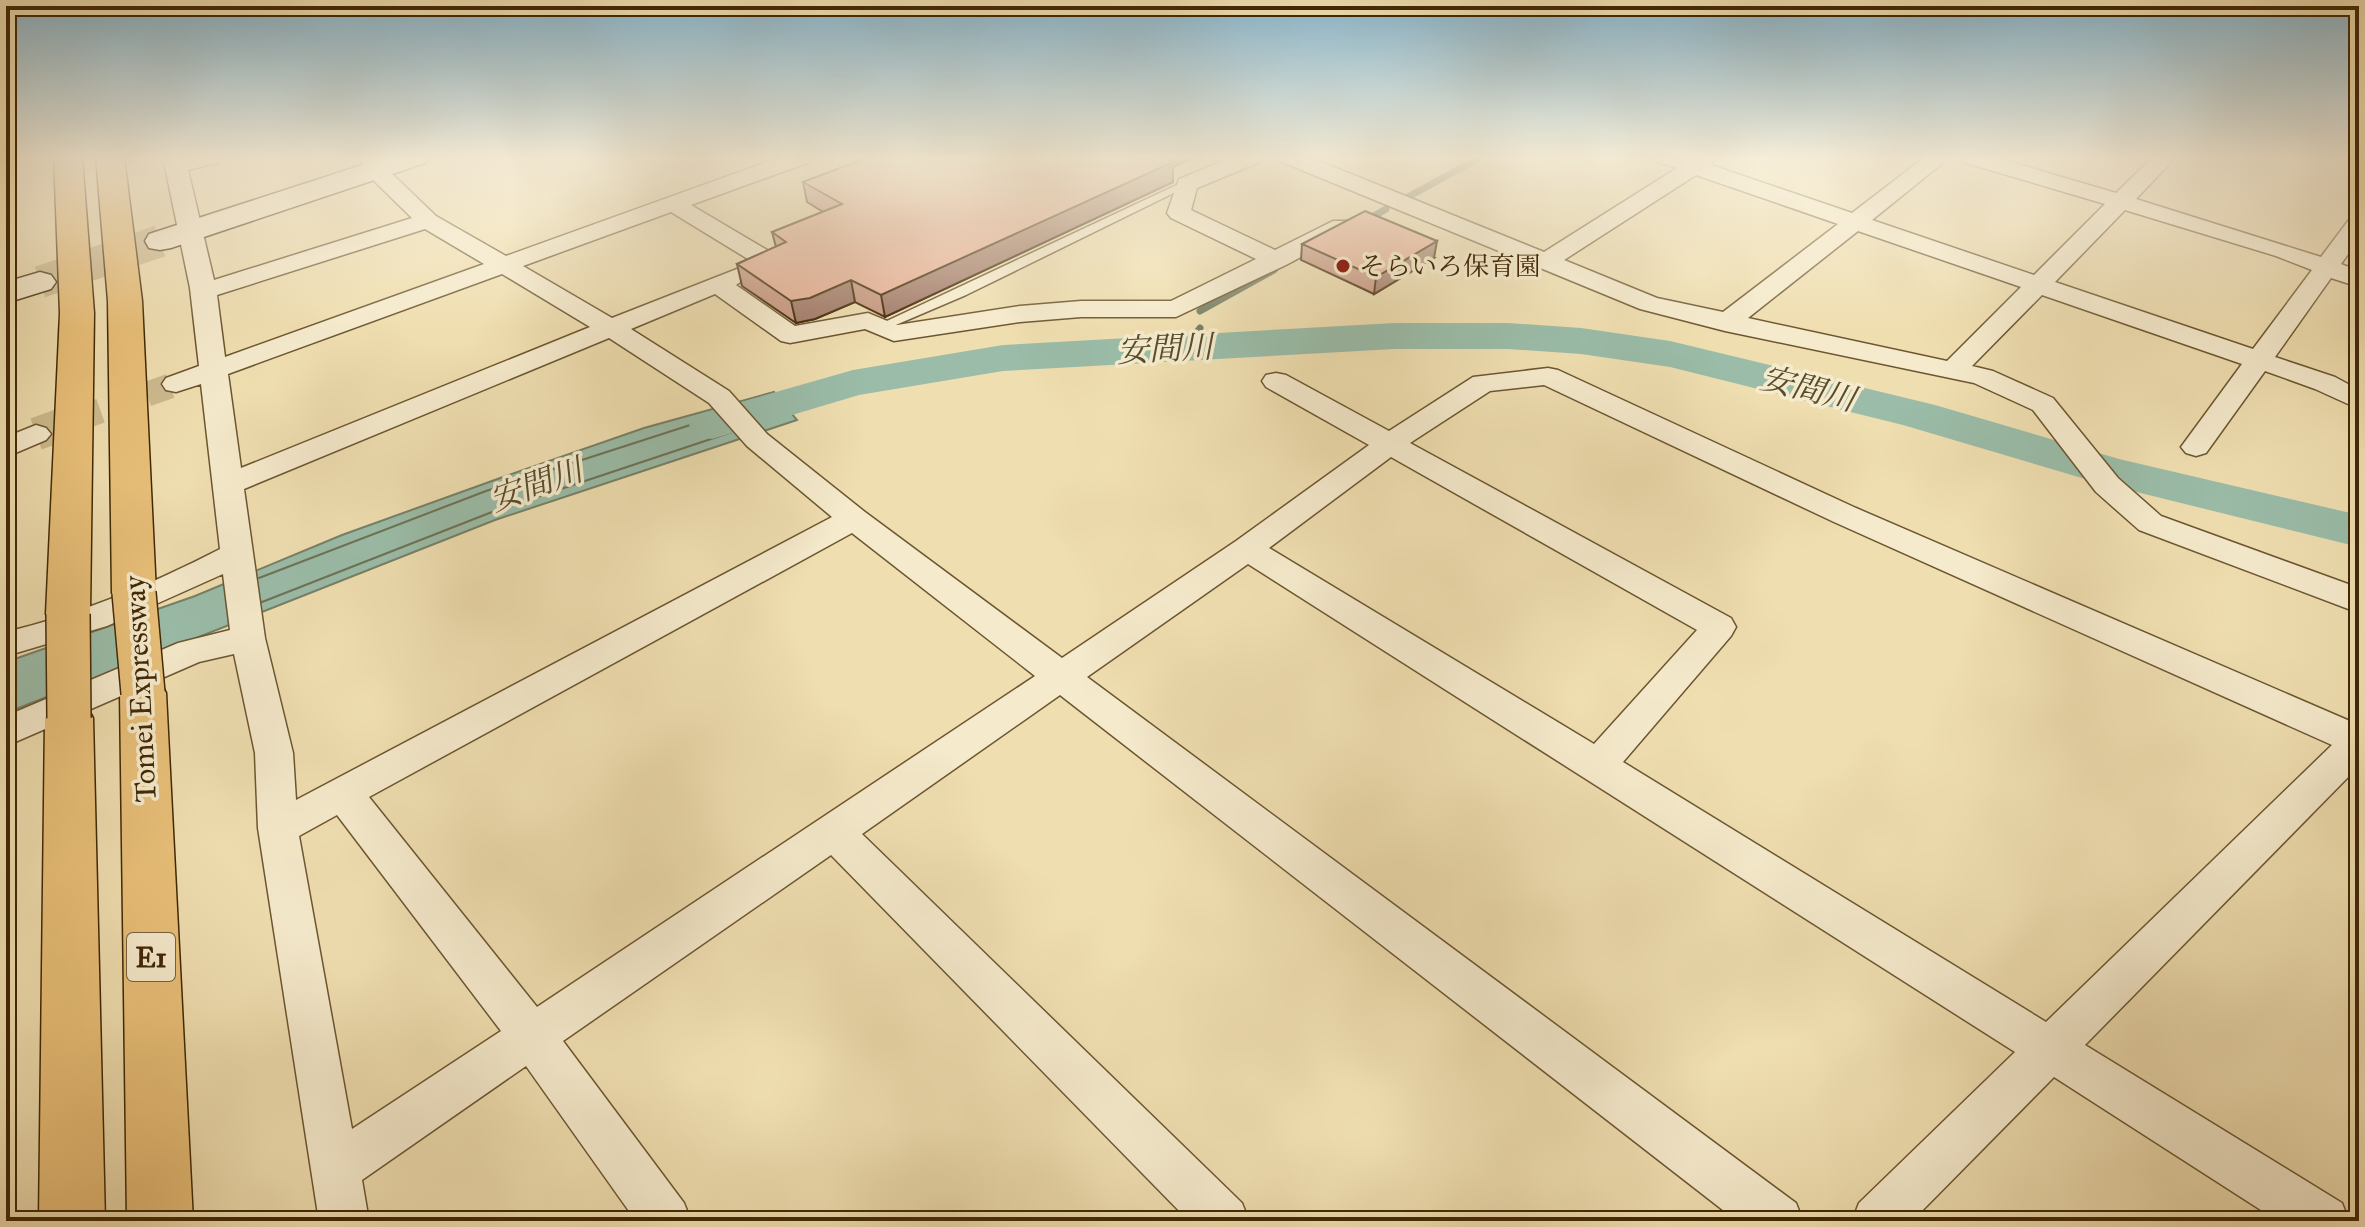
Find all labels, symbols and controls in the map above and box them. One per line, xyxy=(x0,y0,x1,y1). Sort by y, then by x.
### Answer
place label: そらいろ保育園 xyxy=(1359,250,1541,282)
marker: そらいろ保育園 xyxy=(1334,257,1352,275)
water label: 安間川 xyxy=(1116,327,1217,371)
water label: 安間川 xyxy=(1757,358,1862,420)
water label: 安間川 xyxy=(484,449,591,520)
street label: Tomei Expressway xyxy=(116,574,164,803)
road number: E1 xyxy=(127,933,175,981)

